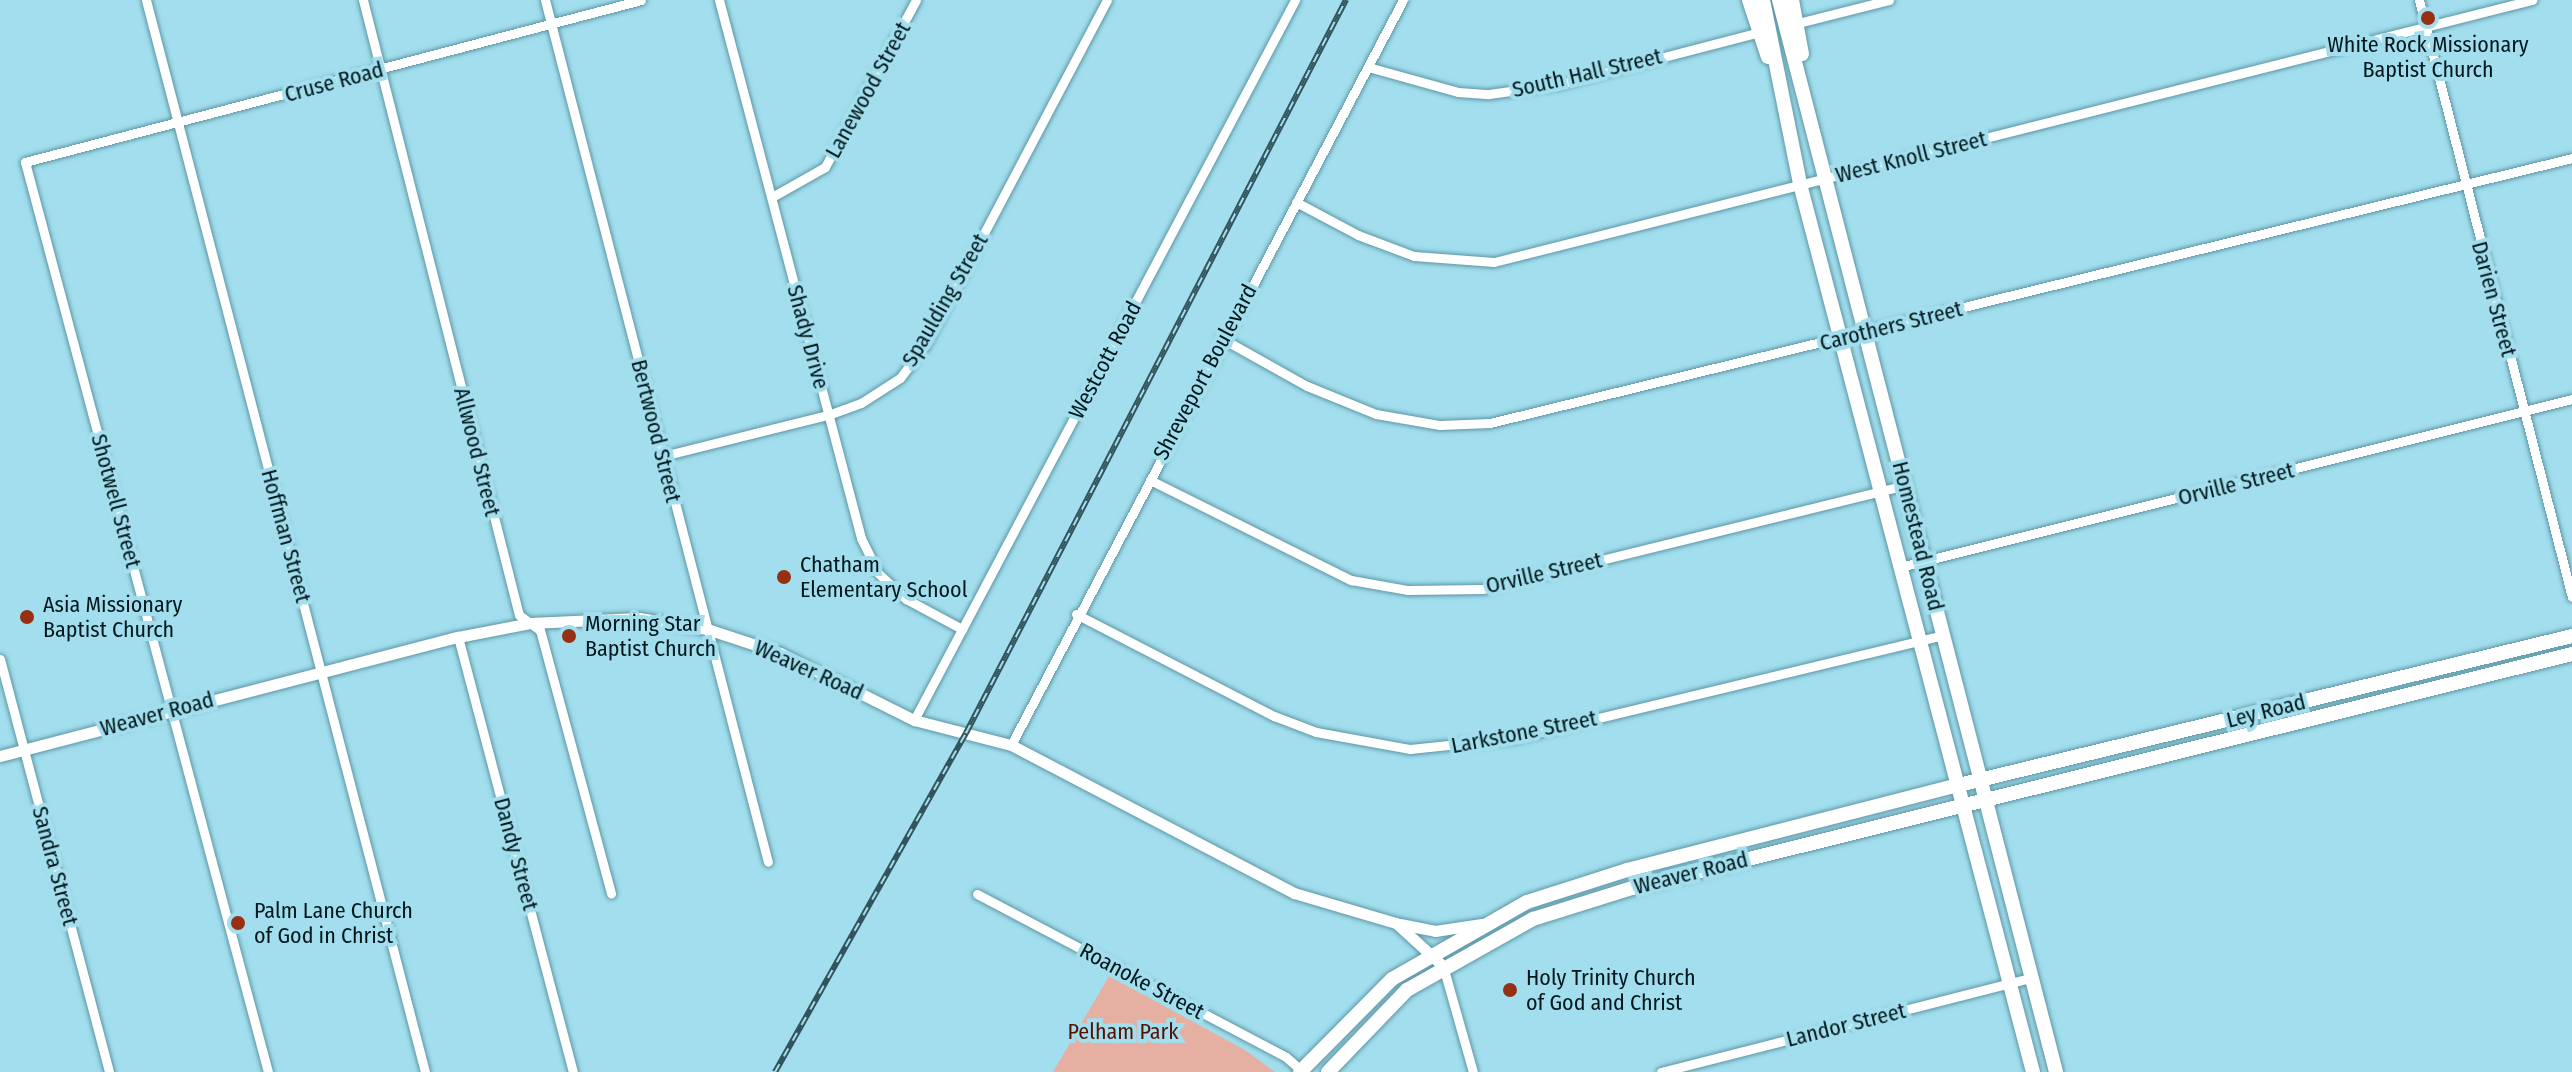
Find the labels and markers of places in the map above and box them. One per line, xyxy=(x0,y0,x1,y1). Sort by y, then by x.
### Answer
marker: White Rock Missionary Baptist Church xyxy=(2419,9,2437,27)
place label: White Rock Missionary Baptist Church xyxy=(2327,31,2529,82)
place label: Chatham Elementary School xyxy=(800,551,967,602)
marker: Chatham Elementary School xyxy=(775,568,793,586)
place label: Asia Missionary Baptist Church xyxy=(43,591,182,642)
marker: Asia Missionary Baptist Church xyxy=(18,608,36,626)
place label: Morning Star Baptist Church xyxy=(585,610,716,662)
marker: Morning Star Baptist Church xyxy=(560,627,578,645)
place label: Palm Lane Church of God in Christ xyxy=(254,897,413,948)
marker: Palm Lane Church of God in Christ xyxy=(229,914,247,932)
place label: Holy Trinity Church of God and Christ xyxy=(1526,964,1696,1016)
marker: Holy Trinity Church of God and Christ xyxy=(1501,981,1519,999)

